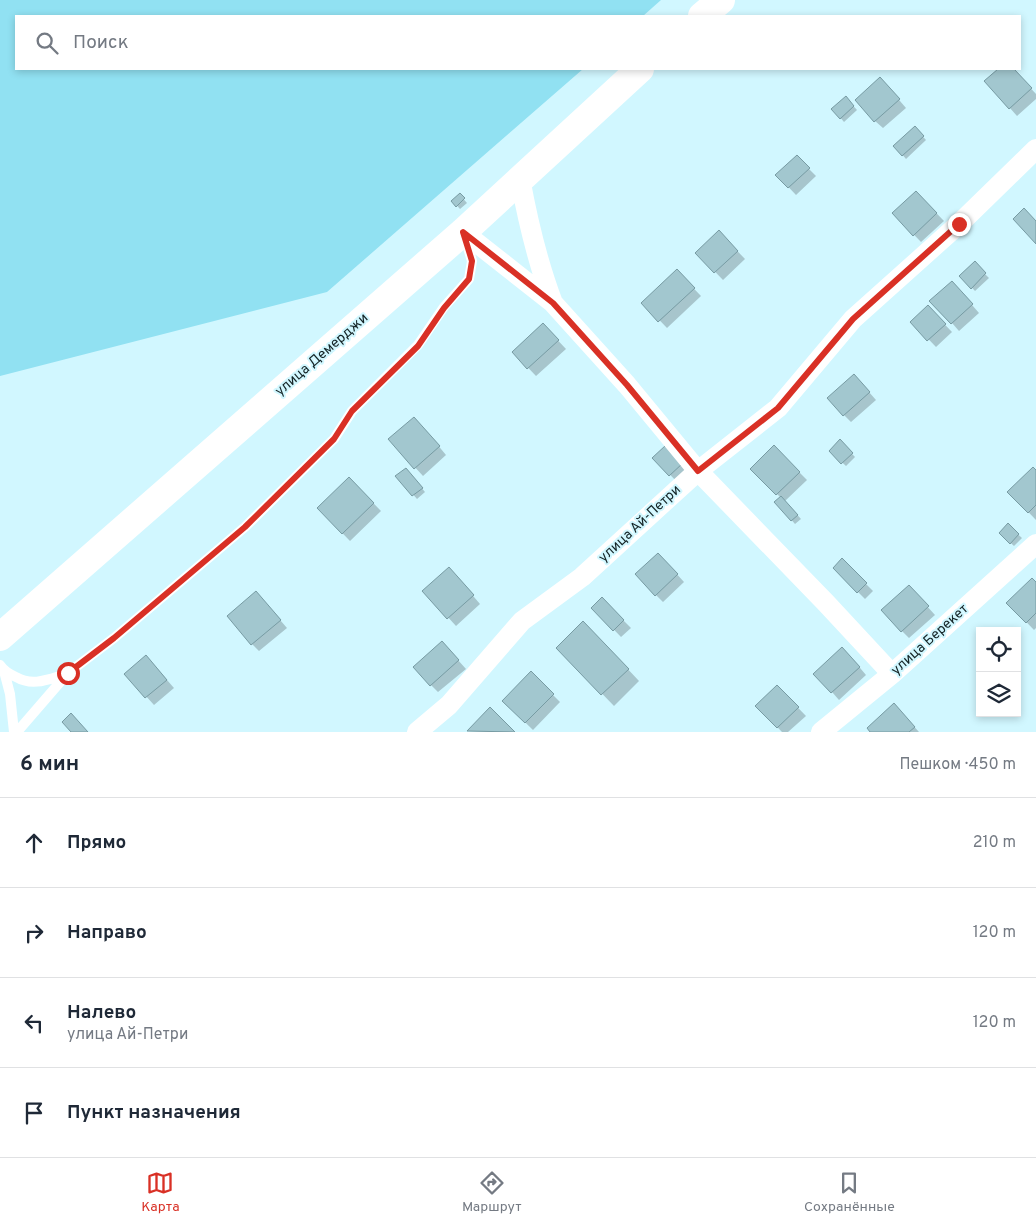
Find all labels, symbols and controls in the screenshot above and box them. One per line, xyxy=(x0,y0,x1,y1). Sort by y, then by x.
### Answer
search box xyxy=(15,15,1021,70)
icon: search xyxy=(33,29,61,57)
text: Поиск xyxy=(73,31,129,55)
route end xyxy=(948,213,971,236)
street label: улица Демерджи xyxy=(272,310,372,400)
street label: улица Ай-Петри xyxy=(595,482,685,566)
street label: улица Берекет xyxy=(888,601,972,679)
map controls xyxy=(976,627,1021,717)
button: locate xyxy=(976,627,1021,672)
route start xyxy=(57,662,80,685)
button: layers xyxy=(976,672,1021,717)
text: 6 мин xyxy=(20,751,79,778)
text: Пешком · 450 m xyxy=(899,755,1016,775)
icon: ahead xyxy=(20,829,48,857)
text: Прямо xyxy=(67,831,126,855)
text: 210 m xyxy=(973,833,1016,853)
icon: right xyxy=(20,919,48,947)
text: Направо xyxy=(67,921,147,945)
text: 120 m xyxy=(973,923,1016,943)
text: Налево xyxy=(67,1001,136,1025)
icon: left xyxy=(20,1009,48,1037)
text: 120 m xyxy=(973,1013,1016,1033)
text: улица Ай-Петри xyxy=(67,1025,188,1045)
icon: arrive xyxy=(20,1099,48,1127)
text: Пункт назначения xyxy=(67,1101,241,1125)
tab: Карта xyxy=(141,1169,180,1216)
tab: Маршрут xyxy=(462,1169,522,1216)
tab: Сохранённые xyxy=(804,1169,895,1216)

